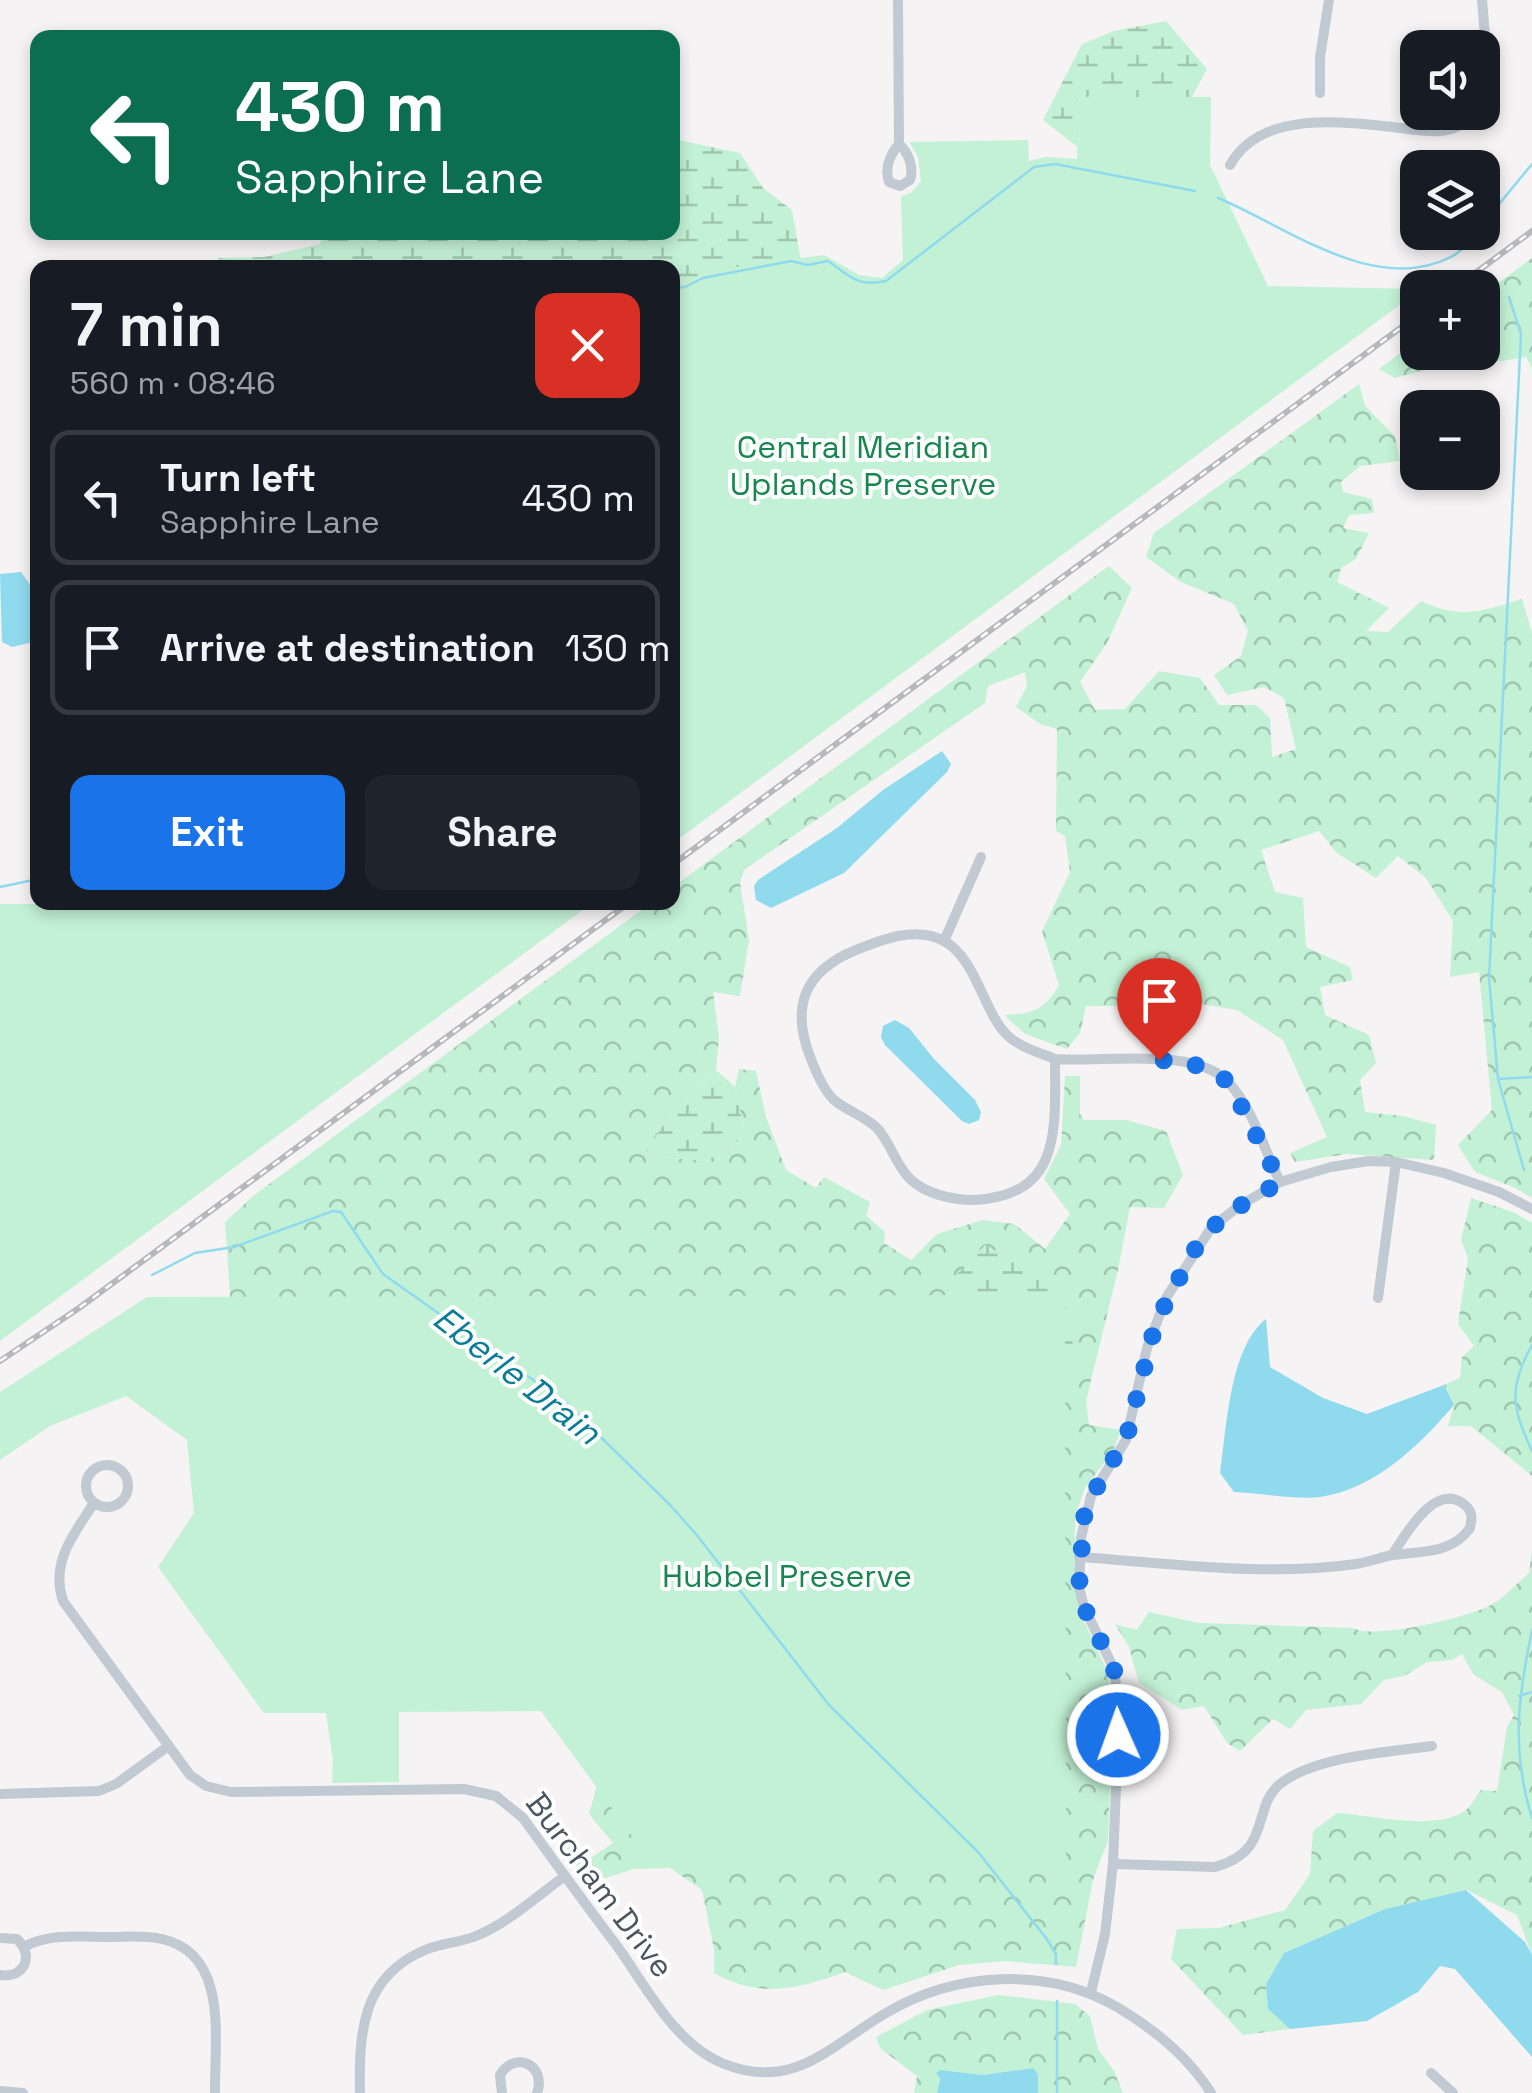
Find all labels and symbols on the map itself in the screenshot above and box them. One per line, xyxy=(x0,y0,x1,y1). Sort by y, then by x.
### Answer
park label: Central Meridian Uplands Preserve xyxy=(730,427,996,504)
pin xyxy=(1117,958,1202,1061)
water label: Eberle Drain xyxy=(424,1296,610,1454)
park label: Hubbel Preserve xyxy=(662,1556,912,1596)
position arrow xyxy=(1066,1683,1170,1787)
street label: Burcham Drive xyxy=(517,1784,683,1986)

